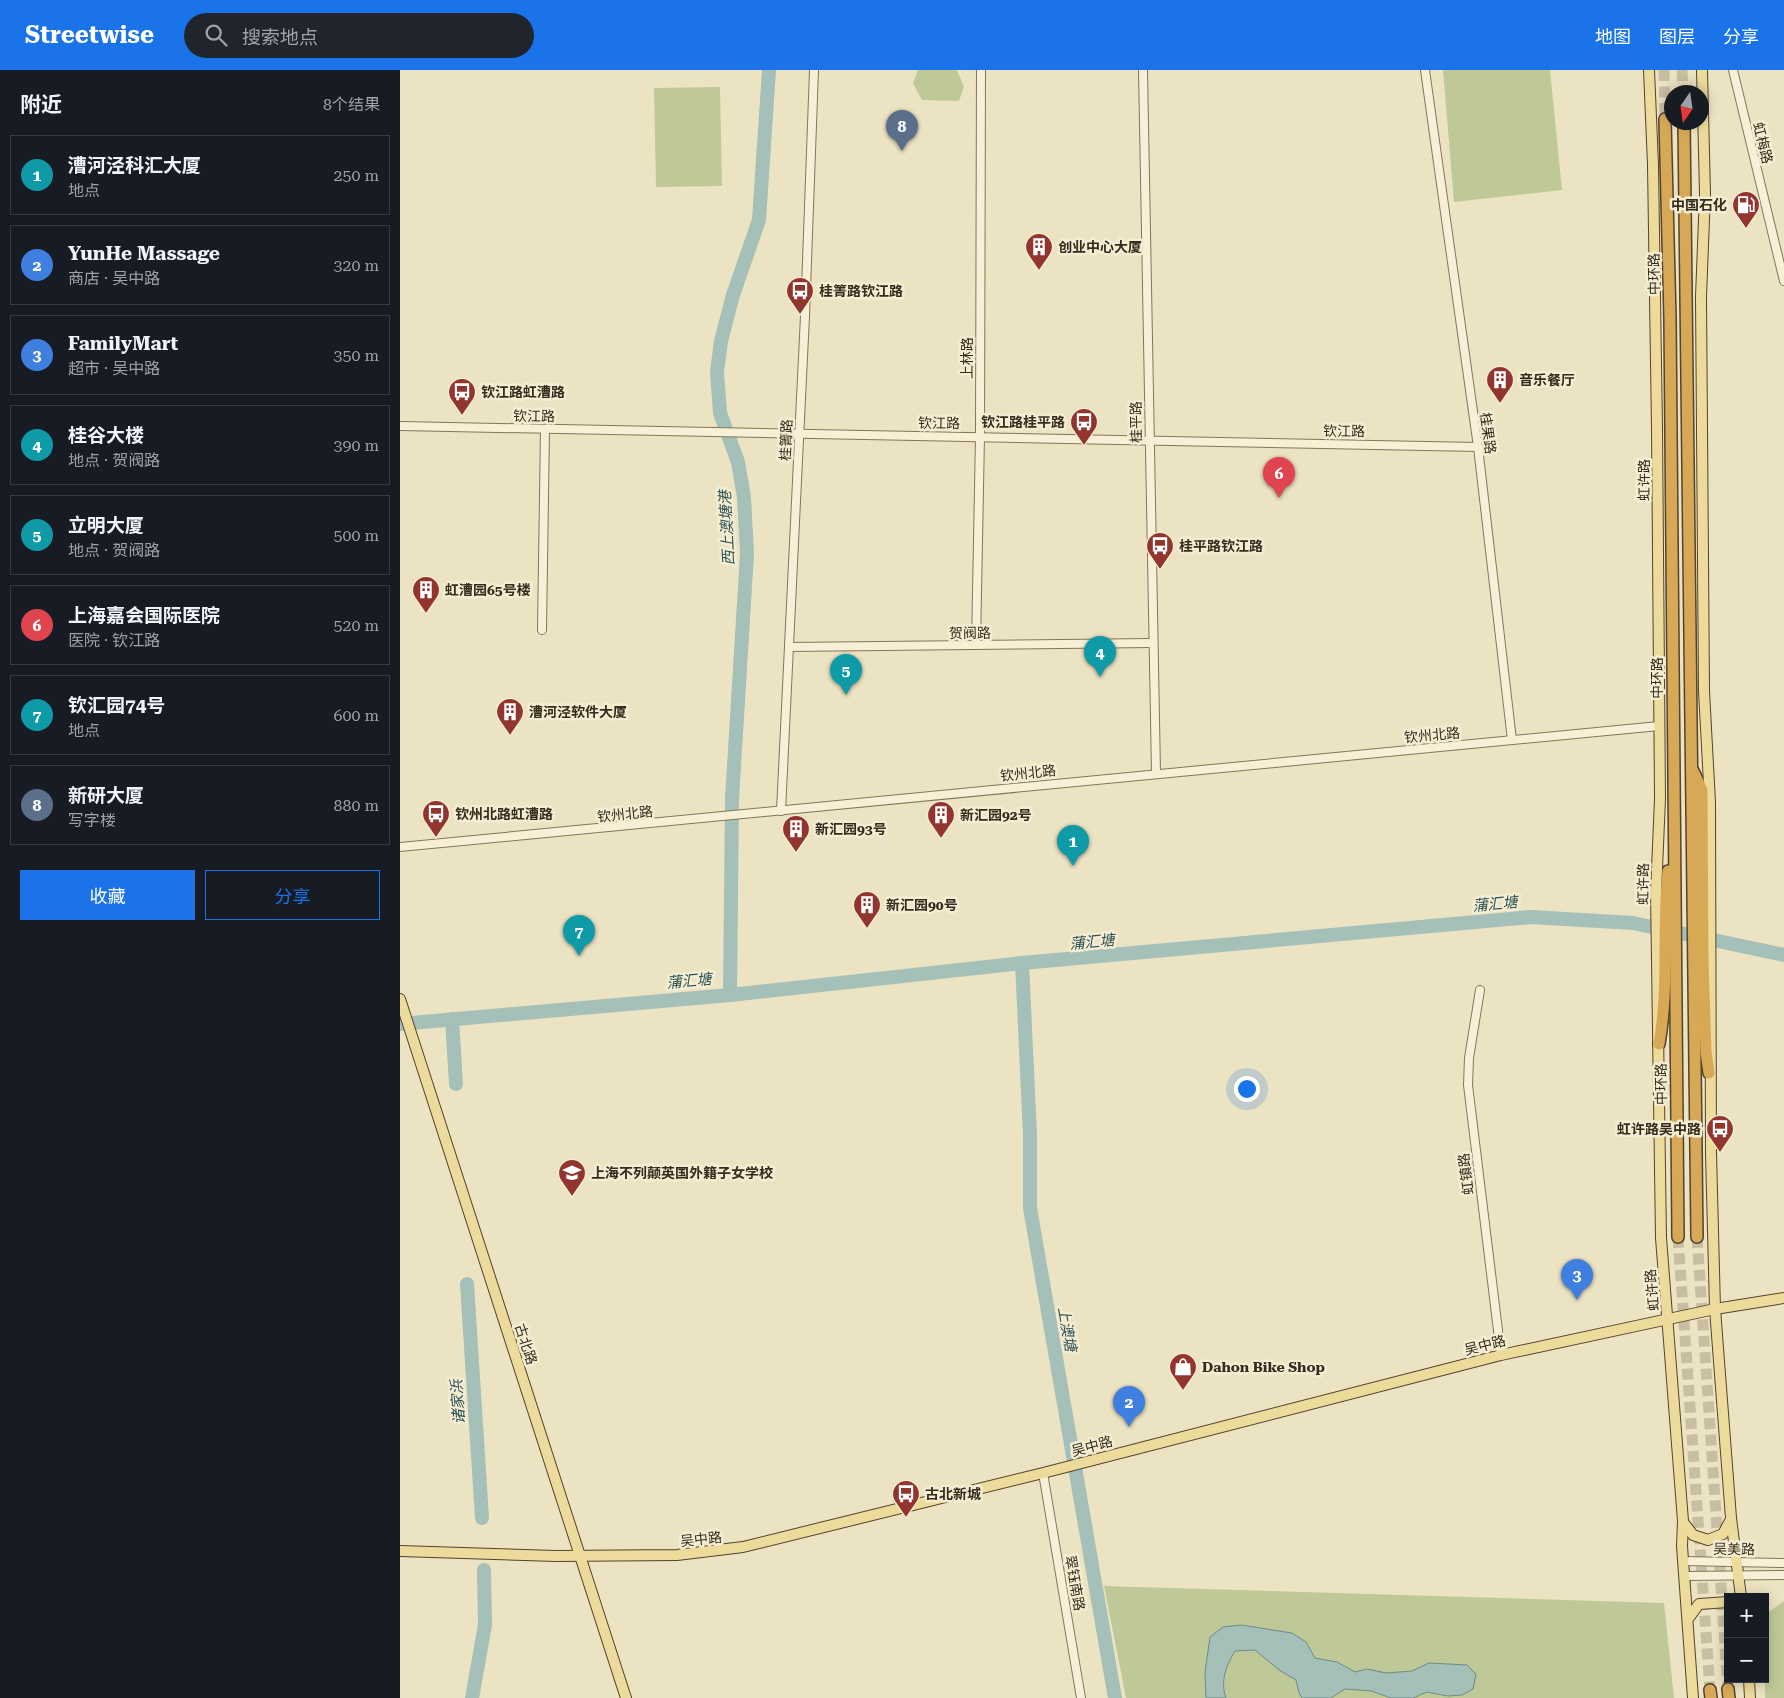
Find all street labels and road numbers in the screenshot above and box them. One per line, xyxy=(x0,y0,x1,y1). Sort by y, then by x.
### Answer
street label: 虹梅路 xyxy=(1750,121,1776,165)
street label: 中环路 xyxy=(1646,253,1662,295)
street label: 上林路 xyxy=(959,337,975,379)
street label: 桂平路 xyxy=(1128,401,1144,443)
street label: 钦江路 xyxy=(513,408,555,424)
street label: 桂果路 xyxy=(1477,411,1499,455)
street label: 钦江路 xyxy=(918,415,960,431)
street label: 桂箐路 xyxy=(777,419,795,461)
street label: 钦江路 xyxy=(1323,423,1365,439)
street label: 虹许路 xyxy=(1636,459,1652,501)
street label: 贺阀路 xyxy=(949,625,991,641)
street label: 中环路 xyxy=(1649,657,1665,699)
street label: 钦州北路 xyxy=(1403,725,1461,745)
street label: 钦州北路 xyxy=(999,762,1057,784)
street label: 钦州北路 xyxy=(596,803,654,825)
street label: 虹许路 xyxy=(1635,863,1651,905)
street label: 中环路 xyxy=(1653,1063,1669,1105)
street label: 虹镇路 xyxy=(1456,1152,1476,1196)
street label: 虹许路 xyxy=(1642,1268,1662,1312)
street label: 古北路 xyxy=(512,1322,540,1366)
street label: 吴中路 xyxy=(1463,1332,1507,1358)
street label: 吴中路 xyxy=(1070,1433,1114,1459)
street label: 吴中路 xyxy=(679,1529,723,1549)
street label: 吴美路 xyxy=(1713,1541,1755,1557)
street label: 翠钰南路 xyxy=(1062,1554,1088,1612)

